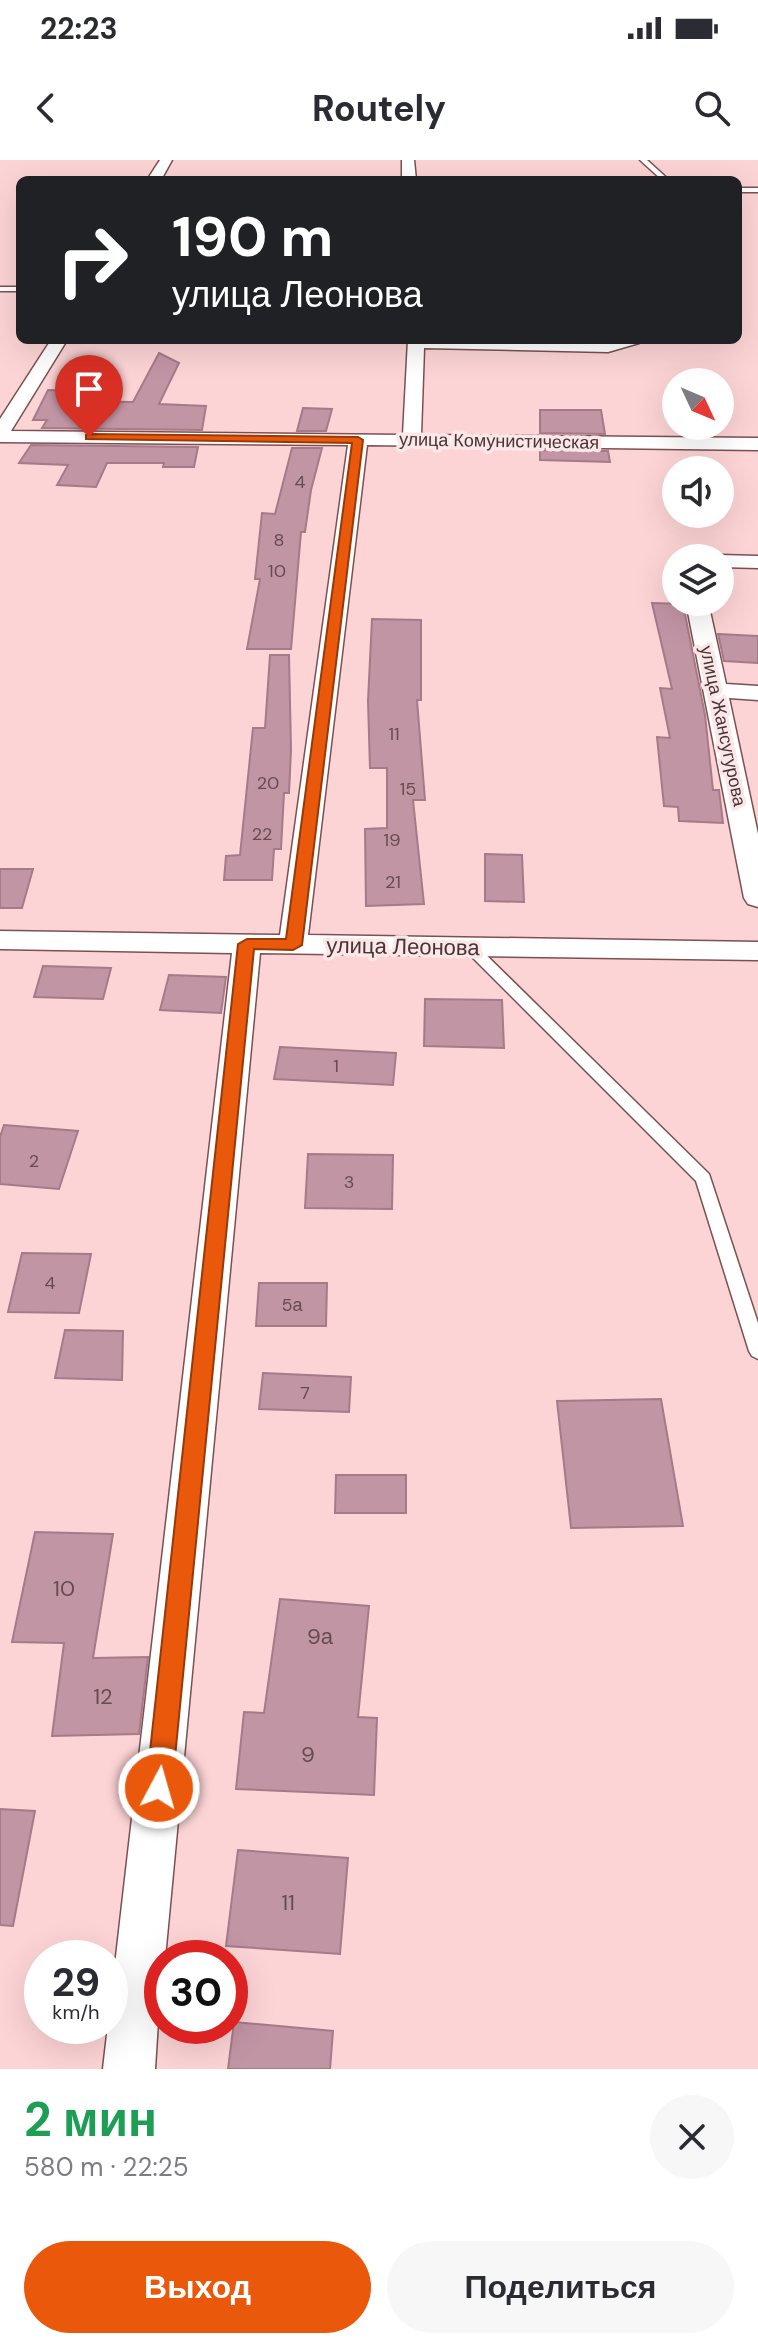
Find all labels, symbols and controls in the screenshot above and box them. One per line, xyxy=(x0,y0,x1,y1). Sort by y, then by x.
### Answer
text: 22:23 xyxy=(40,9,118,48)
text: Routely xyxy=(312,85,446,132)
icon: back xyxy=(24,86,68,130)
icon: search xyxy=(690,86,734,130)
text: 190 m xyxy=(172,200,333,273)
icon: right xyxy=(40,208,144,312)
text: улица Леонова xyxy=(172,271,423,318)
pin xyxy=(55,355,123,437)
icon: arrive xyxy=(67,367,111,411)
north arrow xyxy=(662,368,734,440)
map controls xyxy=(662,368,734,616)
street label: улица Комунистическая xyxy=(399,427,599,455)
button: sound xyxy=(662,456,734,528)
house number: 4 xyxy=(295,470,306,494)
house number: 8 xyxy=(274,528,284,552)
button: layers xyxy=(662,544,734,616)
house number: 10 xyxy=(268,559,286,583)
street label: улица Жансугурова xyxy=(694,643,752,810)
house number: 11 xyxy=(388,722,400,746)
house number: 20 xyxy=(257,771,279,795)
house number: 15 xyxy=(400,777,416,801)
house number: 22 xyxy=(252,822,272,846)
house number: 19 xyxy=(384,828,400,852)
house number: 21 xyxy=(385,870,401,894)
street label: улица Леонова xyxy=(326,931,481,962)
house number: 1 xyxy=(333,1054,339,1078)
house number: 2 xyxy=(29,1149,39,1173)
house number: 3 xyxy=(344,1170,354,1194)
house number: 4 xyxy=(45,1271,56,1295)
house number: 5а xyxy=(282,1293,303,1317)
house number: 7 xyxy=(300,1381,310,1405)
house number: 10 xyxy=(53,1574,75,1603)
house number: 9а xyxy=(307,1622,334,1651)
house number: 12 xyxy=(93,1682,113,1711)
house number: 9 xyxy=(301,1740,315,1769)
position arrow xyxy=(117,1746,201,1830)
house number: 11 xyxy=(281,1888,295,1917)
speed limit sign: 30 xyxy=(144,1940,248,2044)
text: 29 xyxy=(52,1956,100,2008)
text: km/h xyxy=(52,1999,100,2025)
text: 2 мин xyxy=(24,2088,157,2151)
button: close xyxy=(650,2095,734,2179)
text: 580 m · 22:25 xyxy=(24,2150,189,2184)
button: Выход xyxy=(24,2241,371,2333)
button: Поделиться xyxy=(387,2241,734,2333)

